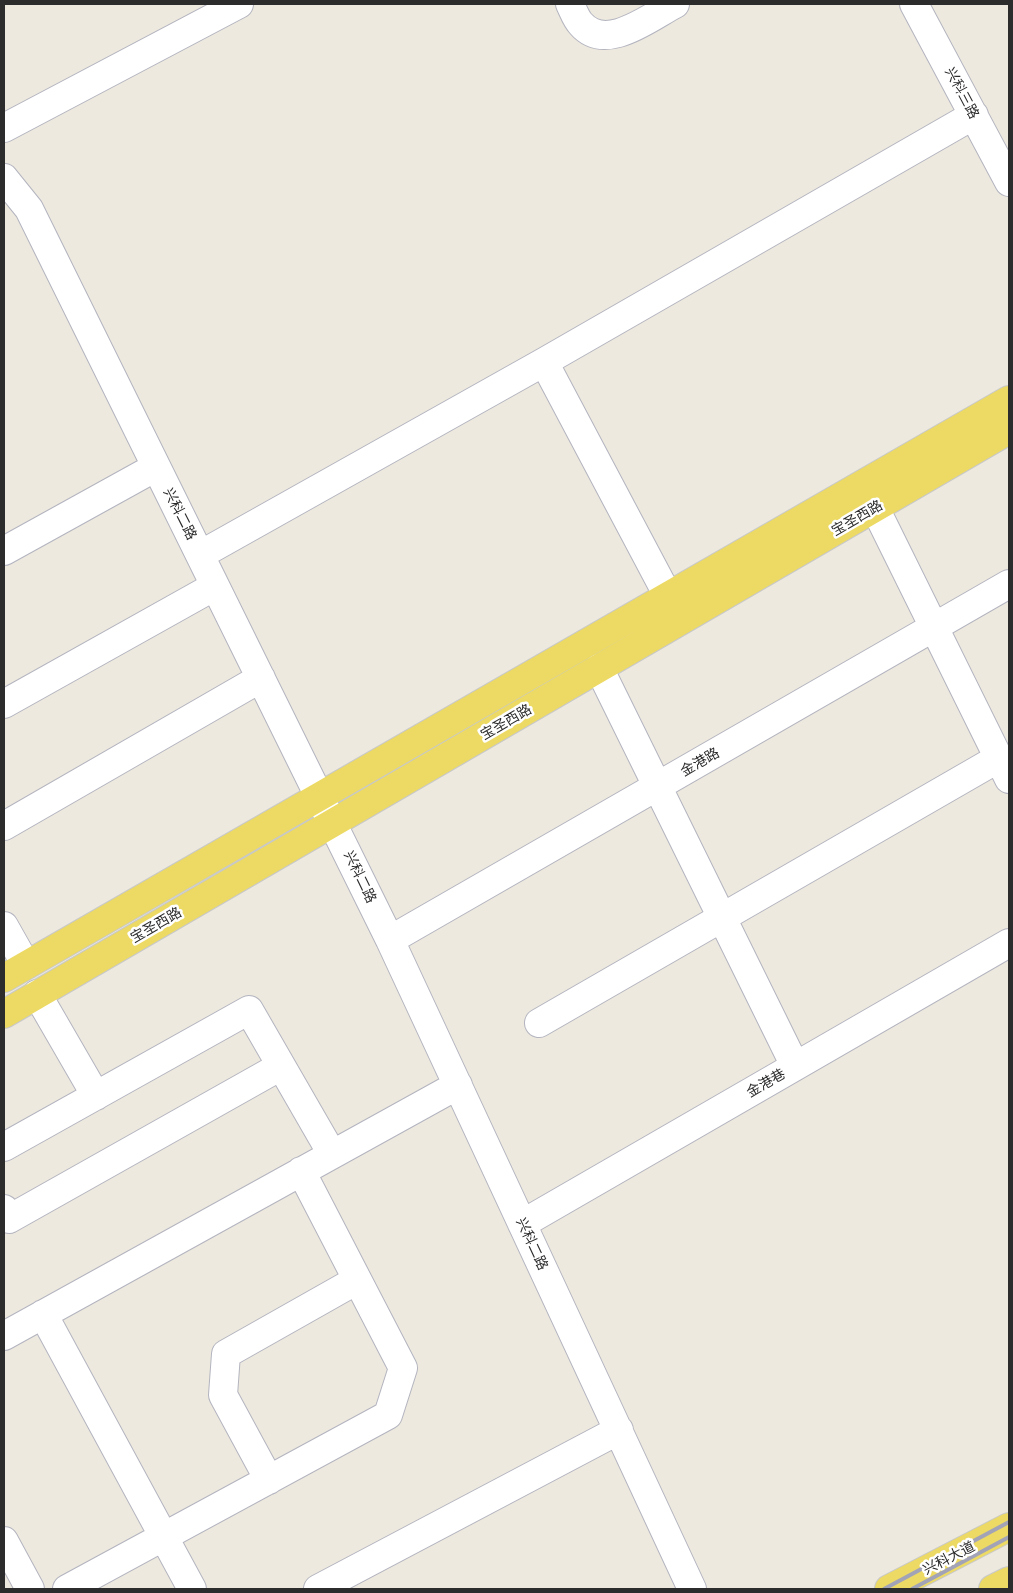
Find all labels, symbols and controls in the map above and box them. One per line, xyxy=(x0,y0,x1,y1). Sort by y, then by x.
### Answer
street label: 兴科三路 xyxy=(941,64,983,122)
street label: 兴科二路 xyxy=(160,485,200,543)
street label: 宝圣西路 xyxy=(829,497,885,539)
street label: 宝圣西路 xyxy=(478,701,534,743)
street label: 金港路 xyxy=(678,744,722,780)
street label: 兴科二路 xyxy=(340,848,380,906)
street label: 宝圣西路 xyxy=(128,904,184,946)
street label: 金港巷 xyxy=(744,1065,788,1101)
street label: 兴科二路 xyxy=(513,1215,551,1273)
street label: 兴科大道 xyxy=(920,1538,978,1578)

